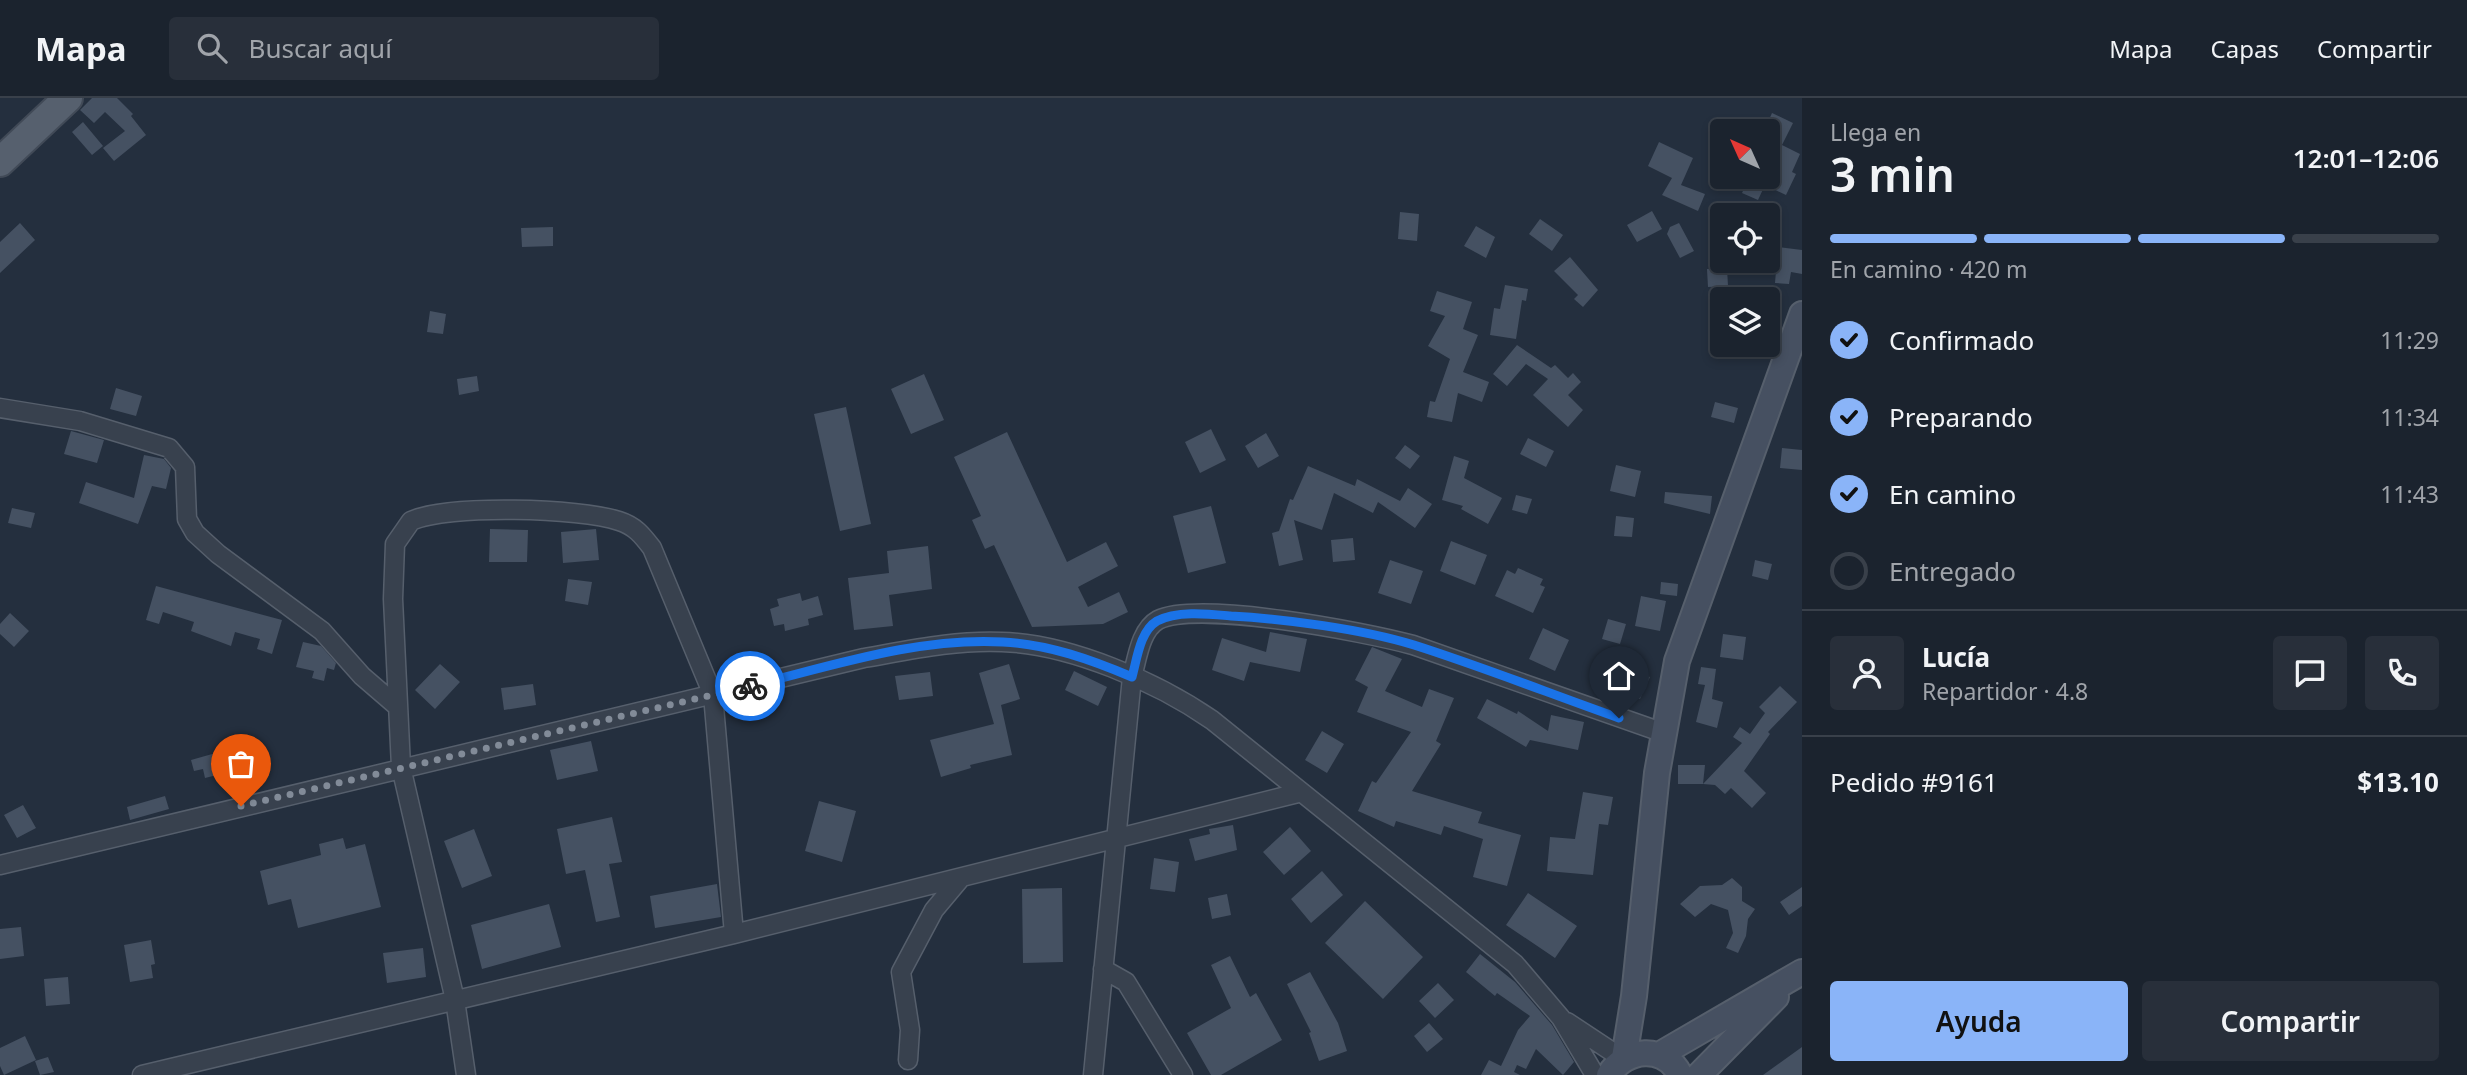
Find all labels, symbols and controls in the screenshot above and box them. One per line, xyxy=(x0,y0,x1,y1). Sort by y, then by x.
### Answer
search box xyxy=(169,17,659,80)
text: Mapa xyxy=(35,26,127,71)
icon: search xyxy=(193,29,231,67)
text: Buscar aquí xyxy=(249,30,392,66)
text: Mapa xyxy=(2109,32,2173,65)
text: Capas xyxy=(2211,32,2279,65)
text: Compartir xyxy=(2317,32,2432,65)
text: Llega en xyxy=(1830,116,1921,148)
north arrow xyxy=(1710,119,1780,189)
map controls xyxy=(1710,119,1780,357)
text: 12:01–12:06 xyxy=(2293,140,2439,176)
text: 3 min xyxy=(1830,143,1955,205)
button: locate xyxy=(1710,203,1780,273)
text: En camino · 420 m xyxy=(1830,253,2028,285)
button: layers xyxy=(1710,287,1780,357)
icon: check xyxy=(1830,321,1868,359)
text: Confirmado xyxy=(1889,322,2034,358)
text: 11:29 xyxy=(2380,324,2439,356)
icon: check xyxy=(1830,398,1868,436)
text: Preparando xyxy=(1889,399,2033,435)
text: 11:34 xyxy=(2380,401,2439,433)
icon: check xyxy=(1830,475,1868,513)
text: En camino xyxy=(1889,476,2016,512)
text: 11:43 xyxy=(2380,478,2439,510)
text: Entregado xyxy=(1889,553,2016,589)
button: person xyxy=(1830,636,1904,710)
button: chat xyxy=(2273,636,2347,710)
button: phone xyxy=(2365,636,2439,710)
text: Lucía xyxy=(1922,639,1990,675)
pin xyxy=(1589,646,1649,718)
courier xyxy=(715,651,785,721)
icon: home xyxy=(1600,657,1638,695)
icon: bike xyxy=(731,667,769,705)
text: Repartidor · 4.8 xyxy=(1922,675,2088,707)
pin xyxy=(211,734,271,806)
icon: bag xyxy=(222,745,260,783)
text: Pedido #9161 xyxy=(1830,764,1998,800)
text: $13.10 xyxy=(2357,764,2439,800)
button: Ayuda xyxy=(1830,981,2128,1061)
button: Compartir xyxy=(2142,981,2439,1061)

